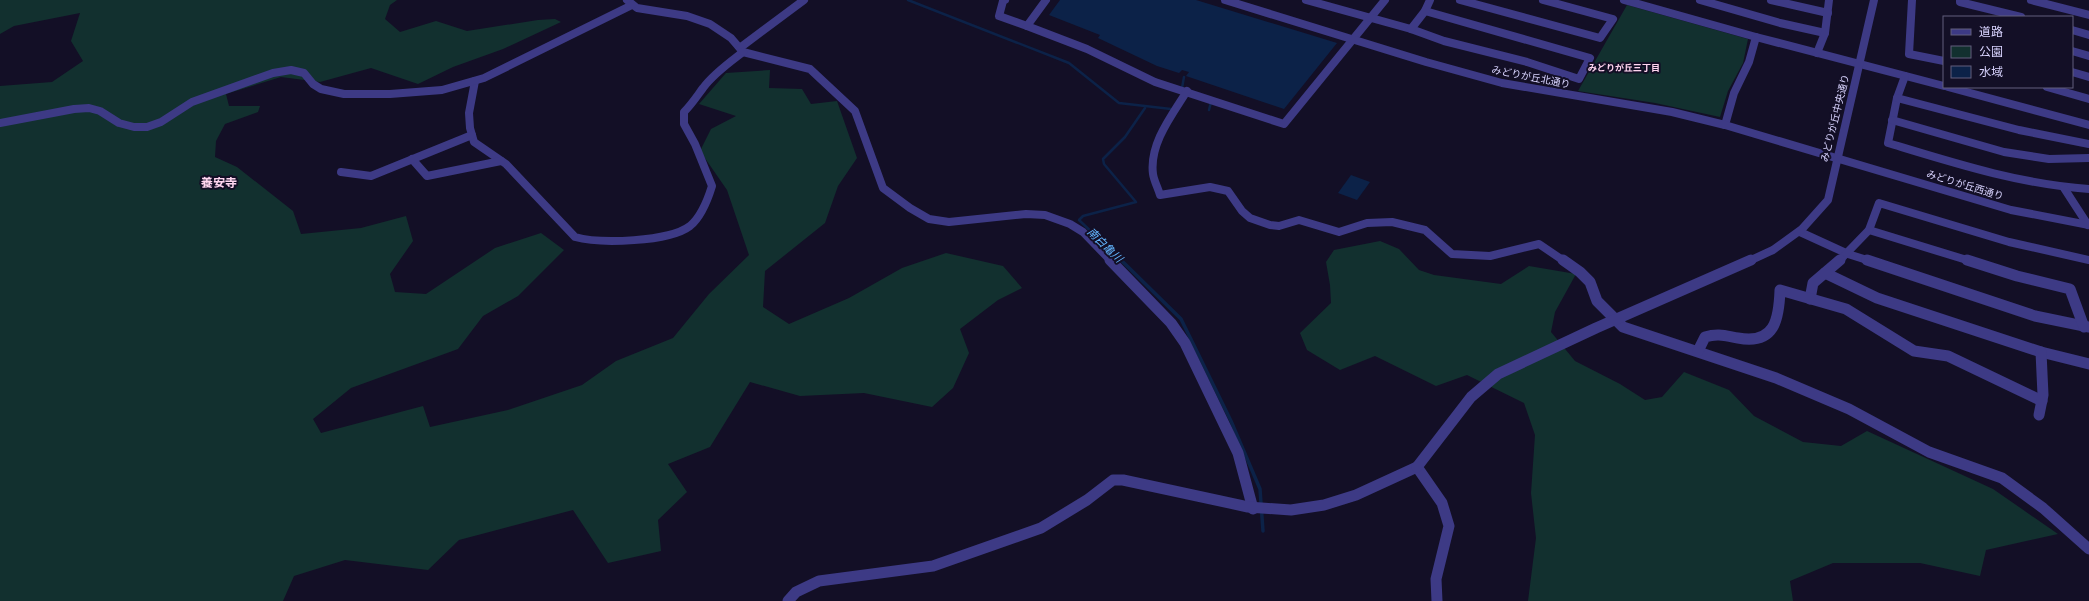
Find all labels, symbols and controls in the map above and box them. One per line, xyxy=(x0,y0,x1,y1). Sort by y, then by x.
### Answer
legend xyxy=(1943,16,2073,88)
text: 道路 xyxy=(1979,24,2003,39)
text: 公園 xyxy=(1979,44,2003,59)
district label: みどりが丘三丁目 xyxy=(1588,62,1660,73)
street label: みどりが丘北通り xyxy=(1490,63,1572,91)
text: 水域 xyxy=(1979,64,2003,79)
street label: みどりが丘中央通り xyxy=(1818,73,1852,163)
street label: みどりが丘西通り xyxy=(1925,167,2005,203)
district label: 養安寺 xyxy=(201,175,237,190)
water label: 南白亀川 xyxy=(1084,225,1126,266)

